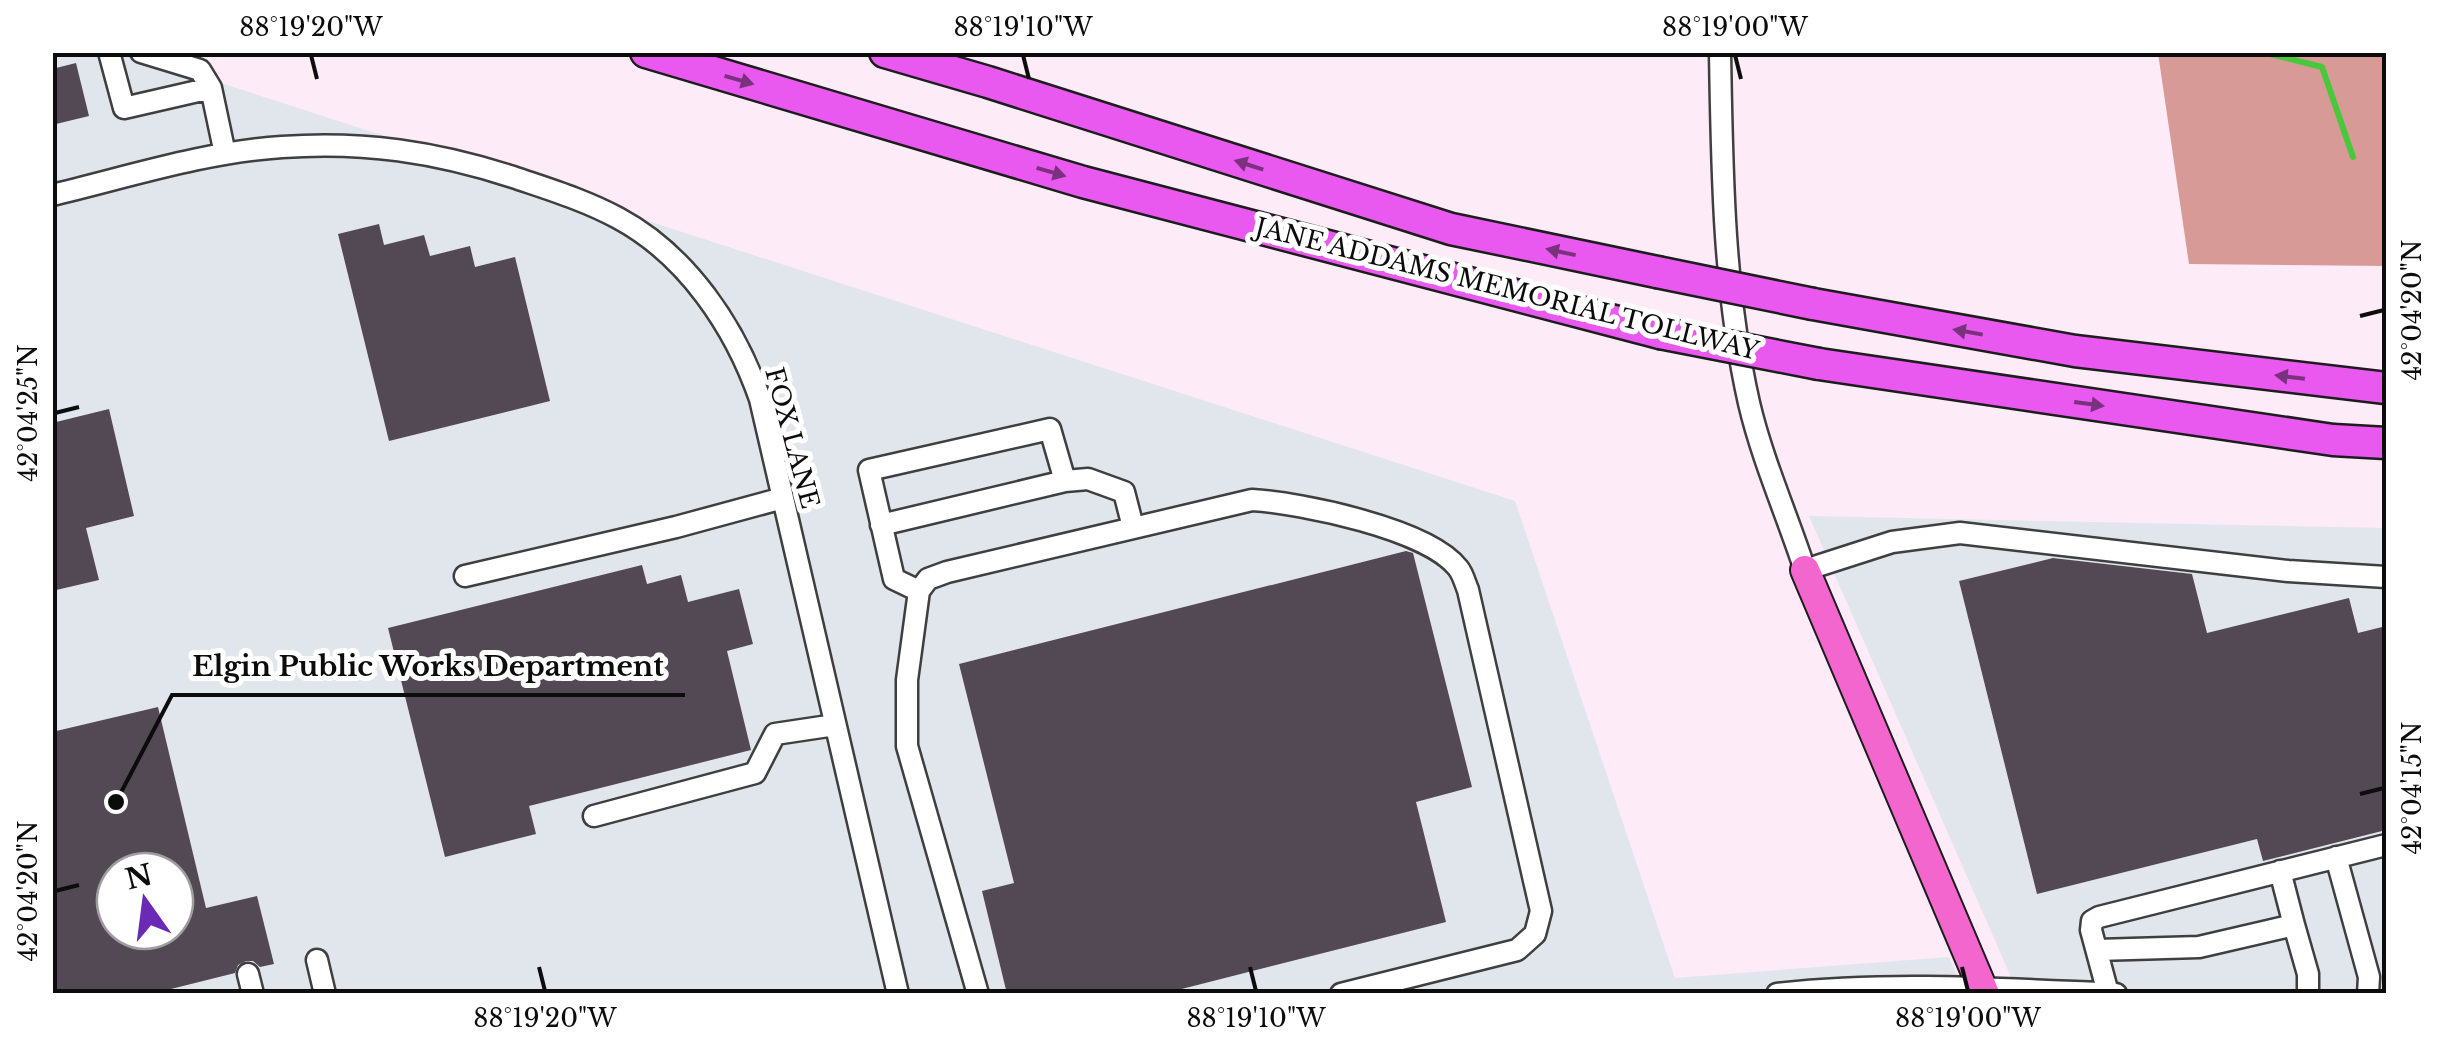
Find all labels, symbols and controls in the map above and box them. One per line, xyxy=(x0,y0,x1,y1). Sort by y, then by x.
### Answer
text: 88°19'20"W xyxy=(239,12,383,43)
text: 88°19'10"W xyxy=(953,12,1093,43)
text: 88°19'00"W xyxy=(1662,12,1809,43)
one-way arrow xyxy=(724,73,755,88)
one-way arrow xyxy=(1233,156,1263,171)
one-way arrow xyxy=(1036,165,1067,180)
street label: JANE ADDAMS MEMORIAL TOLLWAY xyxy=(1249,211,1763,367)
text: 42°04'20"N xyxy=(2397,239,2428,381)
one-way arrow xyxy=(1545,244,1576,260)
one-way arrow xyxy=(1952,324,1983,339)
text: 42°04'25"N xyxy=(13,344,44,482)
street label: FOX LANE xyxy=(758,364,826,512)
one-way arrow xyxy=(2273,369,2305,385)
one-way arrow xyxy=(2074,397,2105,412)
callout: Elgin Public Works Department xyxy=(172,637,685,695)
text: Elgin Public Works Department xyxy=(192,649,664,684)
text: 42°04'15"N xyxy=(2397,721,2428,855)
text: 42°04'20"N xyxy=(13,820,44,962)
north arrow xyxy=(95,851,195,951)
text: N xyxy=(122,857,156,897)
text: 88°19'20"W xyxy=(473,1003,617,1034)
text: 88°19'10"W xyxy=(1186,1003,1326,1034)
text: 88°19'00"W xyxy=(1895,1003,2042,1034)

